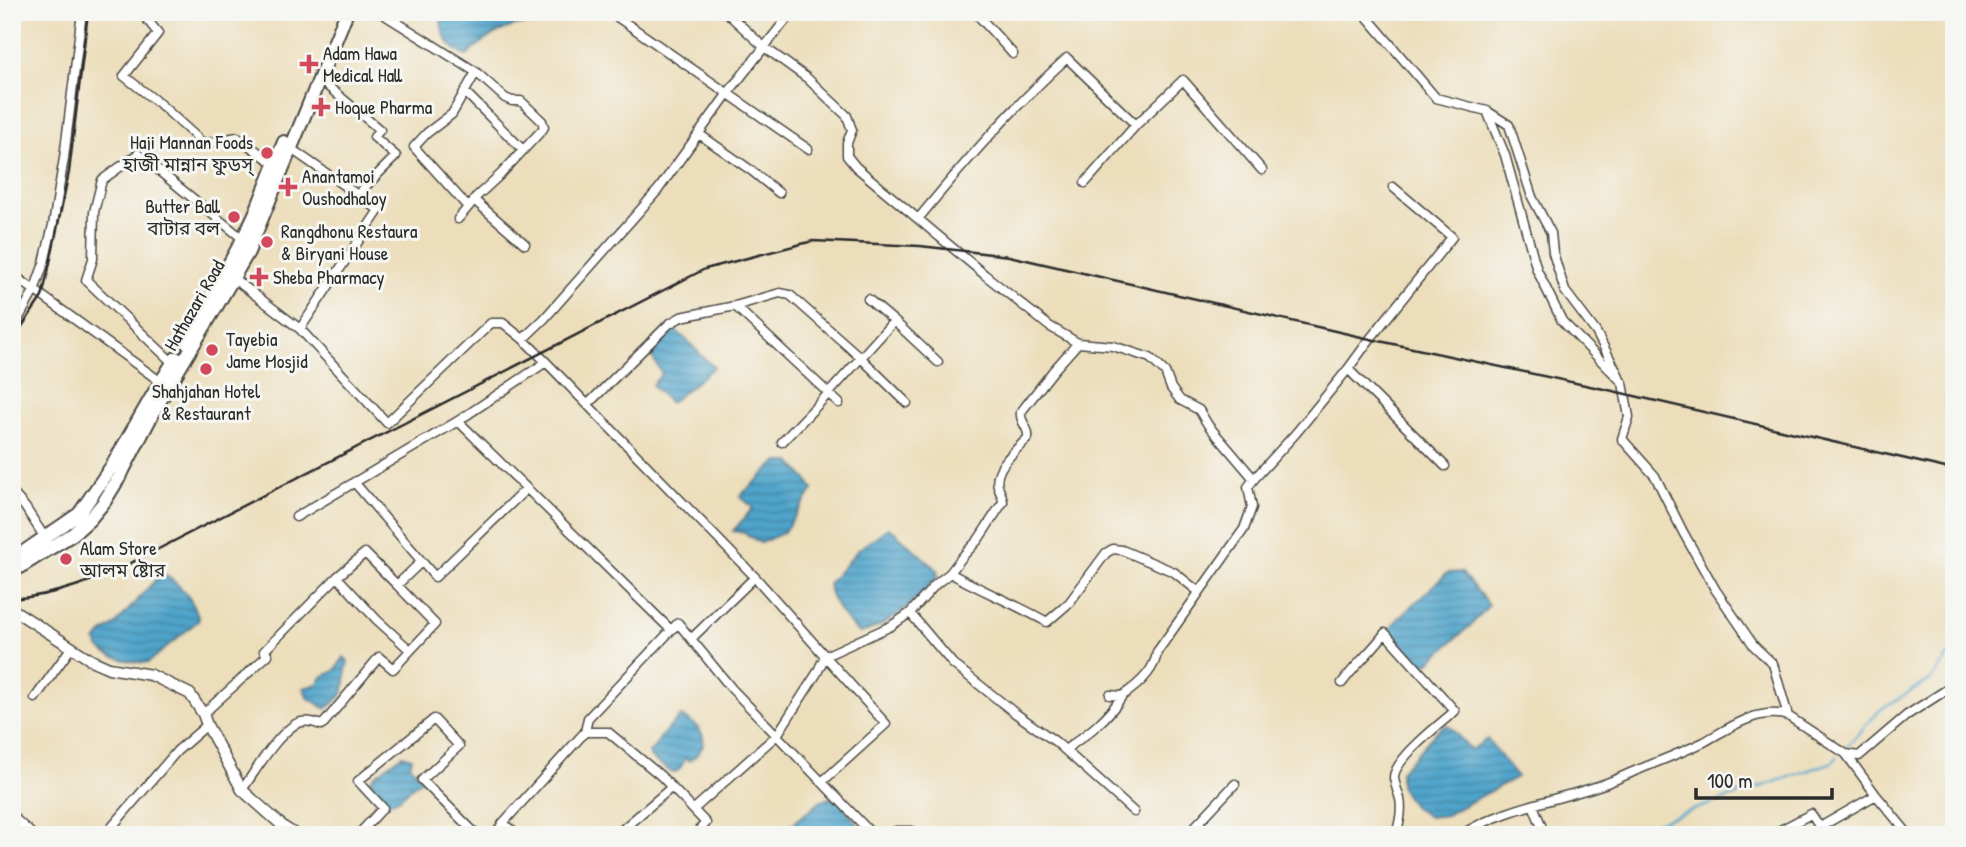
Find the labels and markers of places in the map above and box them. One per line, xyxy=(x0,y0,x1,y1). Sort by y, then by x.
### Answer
place label: Adam Hawa Medical Hall xyxy=(323,40,403,88)
marker: Adam Hawa Medical Hall xyxy=(301,56,317,72)
place label: Hoque Pharma xyxy=(335,94,433,120)
marker: Hoque Pharma xyxy=(313,99,329,115)
place label: Haji Mannan Foods হাজী মান্নান ফুডস্ xyxy=(122,129,255,177)
marker: Haji Mannan Foods হাজী মান্নান ফুডস্ xyxy=(259,145,275,161)
place label: Anantamoi Oushodhaloy xyxy=(302,163,387,211)
marker: Anantamoi Oushodhaloy xyxy=(280,179,296,195)
place label: Butter Ball বাটার বল xyxy=(145,193,221,241)
marker: Butter Ball বাটার বল xyxy=(226,209,242,225)
place label: Rangdhonu Restaura & Biryani House xyxy=(281,218,418,266)
marker: Rangdhonu Restaura & Biryani House xyxy=(259,234,275,250)
place label: Sheba Pharmacy xyxy=(273,264,385,290)
marker: Sheba Pharmacy xyxy=(251,269,267,285)
place label: Tayebia Jame Mosjid xyxy=(226,326,308,374)
marker: Tayebia Jame Mosjid xyxy=(204,342,220,358)
marker: Shahjahan Hotel & Restaurant xyxy=(198,361,214,377)
place label: Shahjahan Hotel & Restaurant xyxy=(152,378,261,426)
place label: Alam Store আলম ষ্টোর xyxy=(79,535,166,583)
marker: Alam Store আলম ষ্টোর xyxy=(58,551,74,567)

